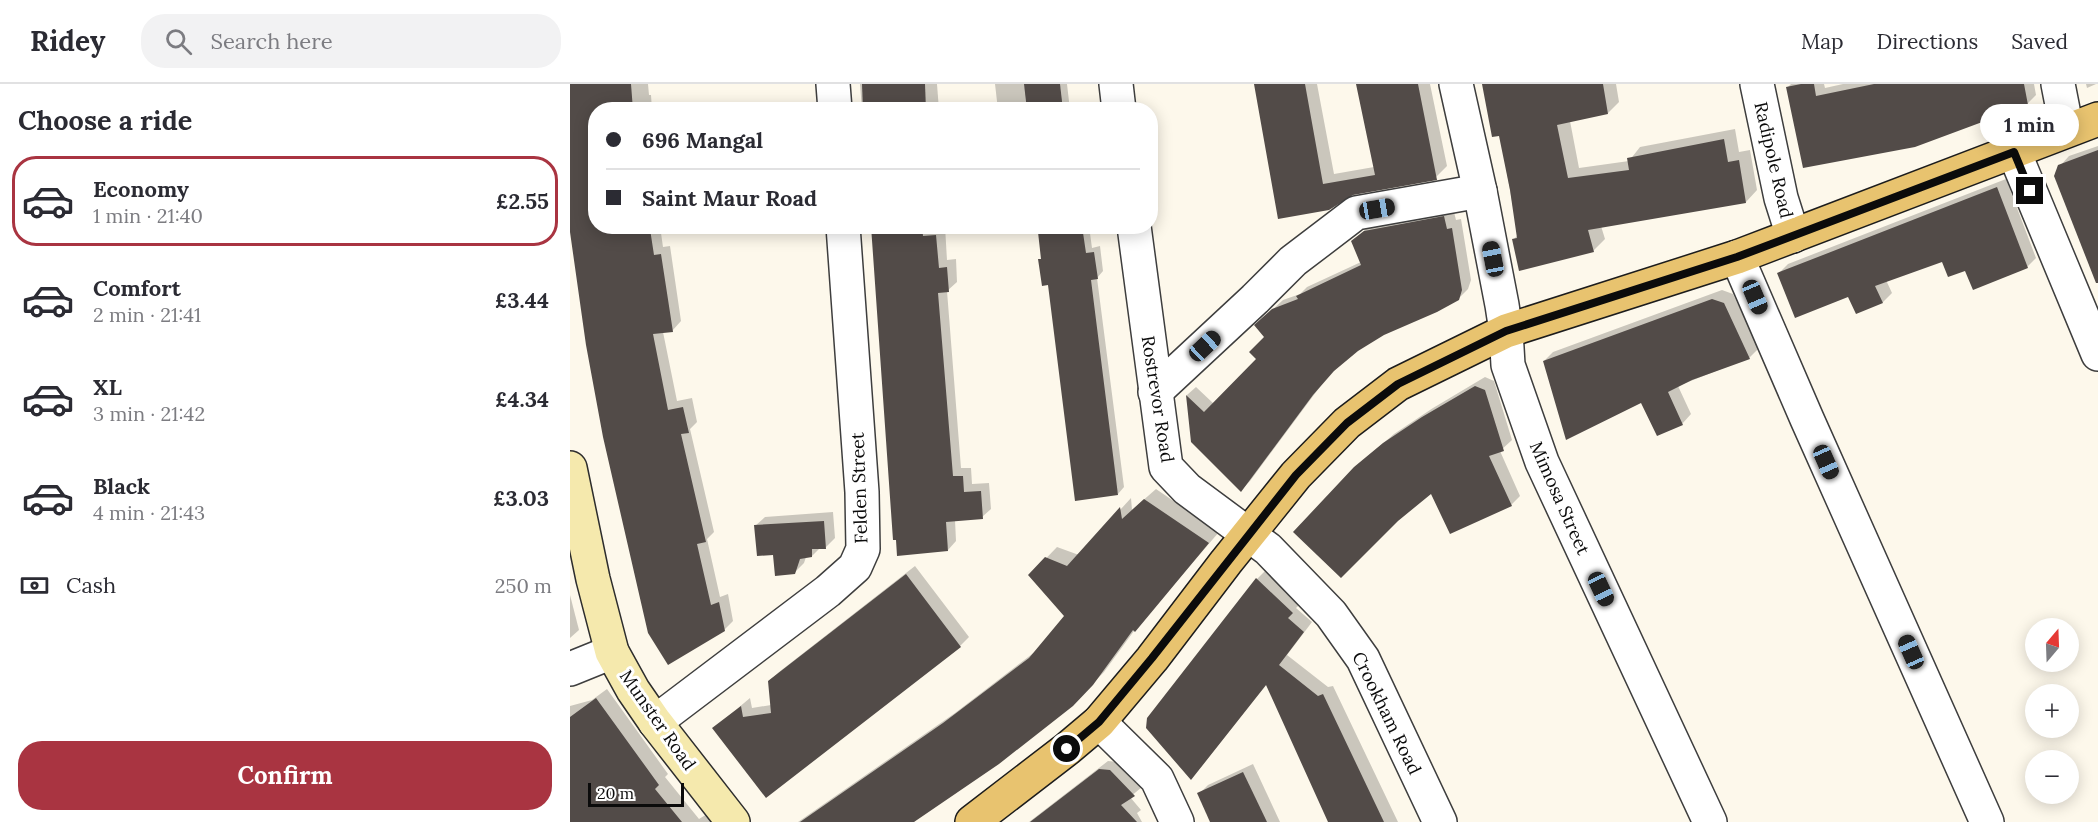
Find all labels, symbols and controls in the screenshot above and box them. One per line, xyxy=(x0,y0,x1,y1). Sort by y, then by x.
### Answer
search box xyxy=(141,14,561,68)
text: Ridey xyxy=(30,23,105,59)
icon: search xyxy=(162,25,195,58)
text: Search here xyxy=(210,27,333,55)
text: Map xyxy=(1801,28,1844,55)
text: Directions xyxy=(1877,28,1978,55)
text: Saved xyxy=(2011,28,2068,55)
street label: Radipole Road xyxy=(1749,100,1799,221)
text: Choose a ride xyxy=(18,103,192,137)
callout: 1 min xyxy=(1980,104,2080,146)
text: 1 min xyxy=(2004,112,2055,137)
text: 696 Mangal xyxy=(642,126,763,154)
icon: car xyxy=(21,174,75,228)
text: Economy xyxy=(93,175,189,203)
route end xyxy=(2016,177,2043,204)
text: Saint Maur Road xyxy=(642,184,817,212)
text: £2.55 xyxy=(496,187,549,215)
car xyxy=(1358,197,1396,221)
text: 1 min · 21:40 xyxy=(93,203,203,228)
car xyxy=(1481,240,1505,278)
icon: car xyxy=(21,273,75,327)
text: Comfort xyxy=(93,274,181,302)
car xyxy=(1740,277,1770,317)
text: £3.44 xyxy=(495,286,549,314)
text: 2 min · 21:41 xyxy=(93,302,201,327)
car xyxy=(1186,327,1224,365)
street label: Rostrevor Road xyxy=(1137,334,1179,464)
icon: car xyxy=(21,372,75,426)
text: XL xyxy=(93,373,122,401)
text: £4.34 xyxy=(495,385,549,413)
text: 3 min · 21:42 xyxy=(93,401,205,426)
street label: Felden Street xyxy=(846,432,872,544)
street label: Mimosa Street xyxy=(1525,438,1595,558)
car xyxy=(1810,442,1842,482)
icon: car xyxy=(21,471,75,525)
text: Black xyxy=(93,472,150,500)
text: £3.03 xyxy=(493,484,549,512)
text: 4 min · 21:43 xyxy=(93,500,205,525)
icon: cash xyxy=(18,569,51,602)
car xyxy=(1585,569,1617,609)
text: Cash xyxy=(66,571,116,599)
text: 250 m xyxy=(495,573,552,598)
north arrow xyxy=(2025,618,2079,672)
map controls xyxy=(2025,618,2079,804)
car xyxy=(1895,632,1927,672)
street label: Crookham Road xyxy=(1347,648,1427,778)
street label: Munster Road xyxy=(615,665,701,775)
button: + xyxy=(2025,684,2079,738)
route start xyxy=(1053,735,1080,762)
button: Confirm xyxy=(18,741,552,810)
button: − xyxy=(2025,750,2079,804)
scale bar xyxy=(588,780,684,808)
text: 20 m xyxy=(597,783,634,803)

